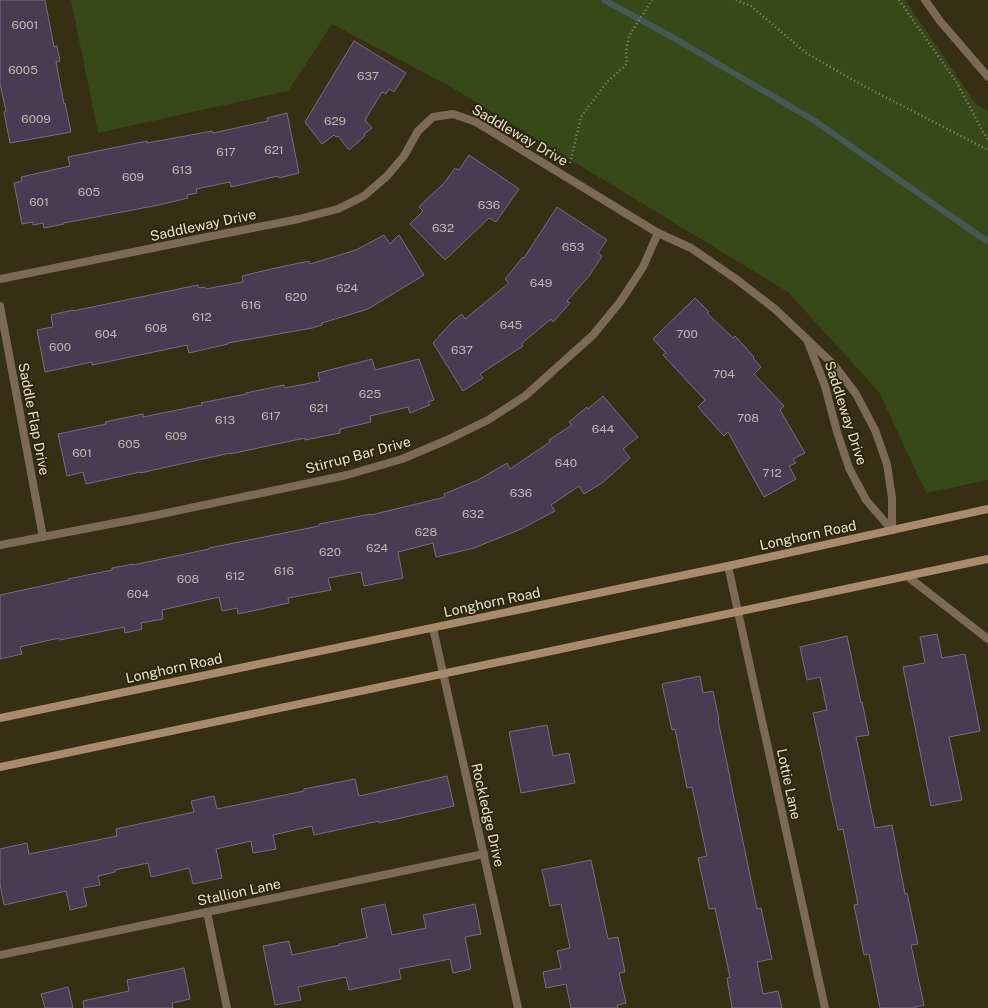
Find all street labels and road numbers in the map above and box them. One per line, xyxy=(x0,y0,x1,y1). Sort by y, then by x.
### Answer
street label: Saddleway Drive xyxy=(469,101,571,169)
street label: Saddleway Drive xyxy=(148,206,258,244)
street label: Saddleway Drive xyxy=(822,359,870,467)
street label: Saddle Flap Drive xyxy=(15,361,53,477)
street label: Stirrup Bar Drive xyxy=(304,433,412,477)
street label: Longhorn Road xyxy=(758,517,858,553)
street label: Longhorn Road xyxy=(442,584,542,620)
street label: Longhorn Road xyxy=(124,650,224,686)
street label: Lottie Lane xyxy=(774,747,804,821)
street label: Rockledge Drive xyxy=(468,762,508,868)
street label: Stallion Lane xyxy=(196,875,282,909)

